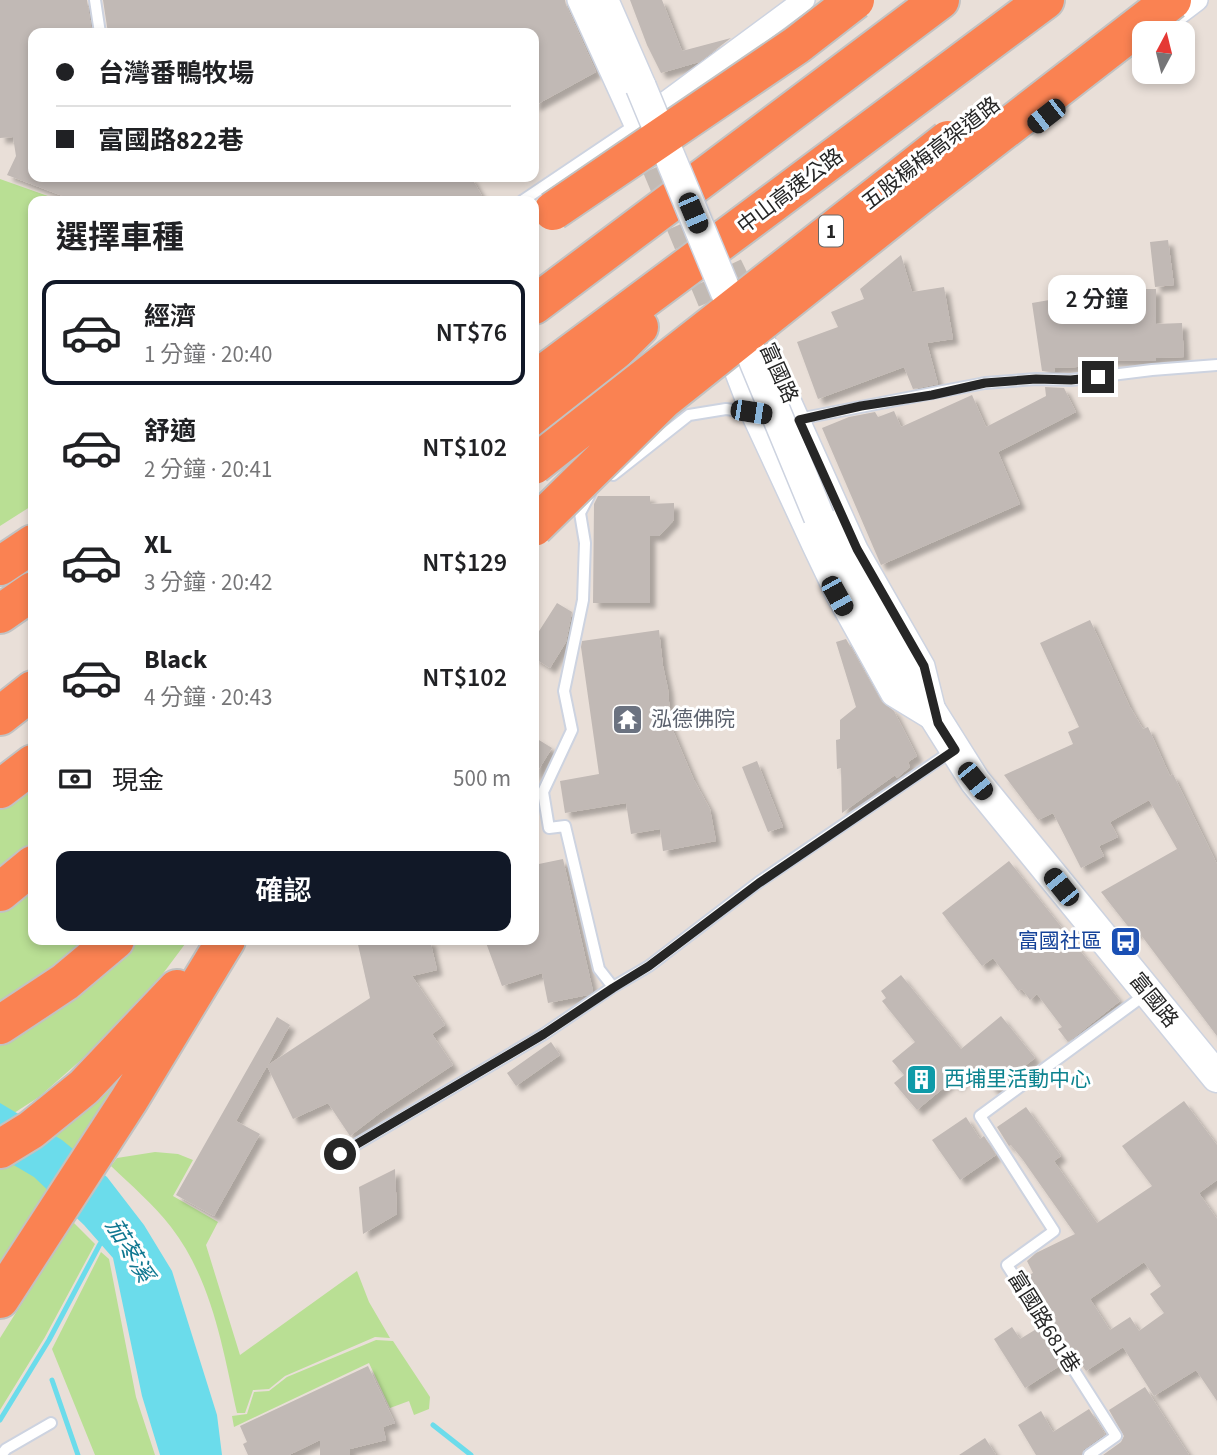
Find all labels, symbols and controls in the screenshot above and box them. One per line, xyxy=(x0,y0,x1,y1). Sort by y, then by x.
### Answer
north arrow xyxy=(1132,21,1195,84)
map controls xyxy=(1132,21,1195,84)
text: 台灣番鴨牧場 xyxy=(98,55,254,92)
street label: 五股楊梅高架道路 xyxy=(856,89,1006,217)
car xyxy=(1023,95,1070,137)
text: 富國路822巷 xyxy=(98,122,243,159)
street label: 中山高速公路 xyxy=(731,141,849,241)
car xyxy=(676,190,711,236)
text: 選擇車種 xyxy=(56,215,184,261)
road number: 1 xyxy=(819,216,843,246)
callout: 2 分鐘 xyxy=(1049,276,1147,324)
text: 2 分鐘 xyxy=(1066,283,1128,316)
text: 經濟 xyxy=(144,298,196,335)
icon: car xyxy=(60,301,123,364)
text: NT$76 xyxy=(436,314,507,351)
text: 1 分鐘 · 20:40 xyxy=(144,338,272,371)
street label: 富國路 xyxy=(752,338,806,408)
route end xyxy=(1082,361,1114,393)
car xyxy=(729,398,774,426)
text: 舒適 xyxy=(144,413,196,450)
icon: car xyxy=(60,416,123,479)
text: NT$102 xyxy=(422,429,507,466)
text: 2 分鐘 · 20:41 xyxy=(144,453,272,486)
text: XL xyxy=(144,526,172,563)
icon: car xyxy=(60,531,123,594)
text: NT$129 xyxy=(422,544,507,581)
text: 3 分鐘 · 20:42 xyxy=(144,566,272,599)
car xyxy=(818,573,857,619)
text: Black xyxy=(144,641,207,678)
icon: car xyxy=(60,646,123,709)
text: NT$102 xyxy=(422,659,507,696)
text: 4 分鐘 · 20:43 xyxy=(144,681,272,714)
temple icon: 泓德佛院 xyxy=(611,702,645,736)
place label: 泓德佛院 xyxy=(651,704,735,734)
car xyxy=(954,758,997,804)
icon: cash xyxy=(56,760,94,798)
text: 現金 xyxy=(112,762,164,799)
text: 500 m xyxy=(453,762,511,795)
button: 確認 xyxy=(56,851,511,931)
car xyxy=(1040,864,1083,910)
bus stop icon: 富國社區 xyxy=(1108,924,1142,958)
place label: 富國社區 xyxy=(1018,926,1102,956)
street label: 富國路 xyxy=(1123,966,1185,1034)
building icon: 西埔里活動中心 xyxy=(904,1062,938,1096)
place label: 西埔里活動中心 xyxy=(944,1064,1091,1094)
route start xyxy=(324,1138,356,1170)
water label: 茄苳溪 xyxy=(98,1212,163,1291)
street label: 富國路681巷 xyxy=(1001,1265,1087,1379)

